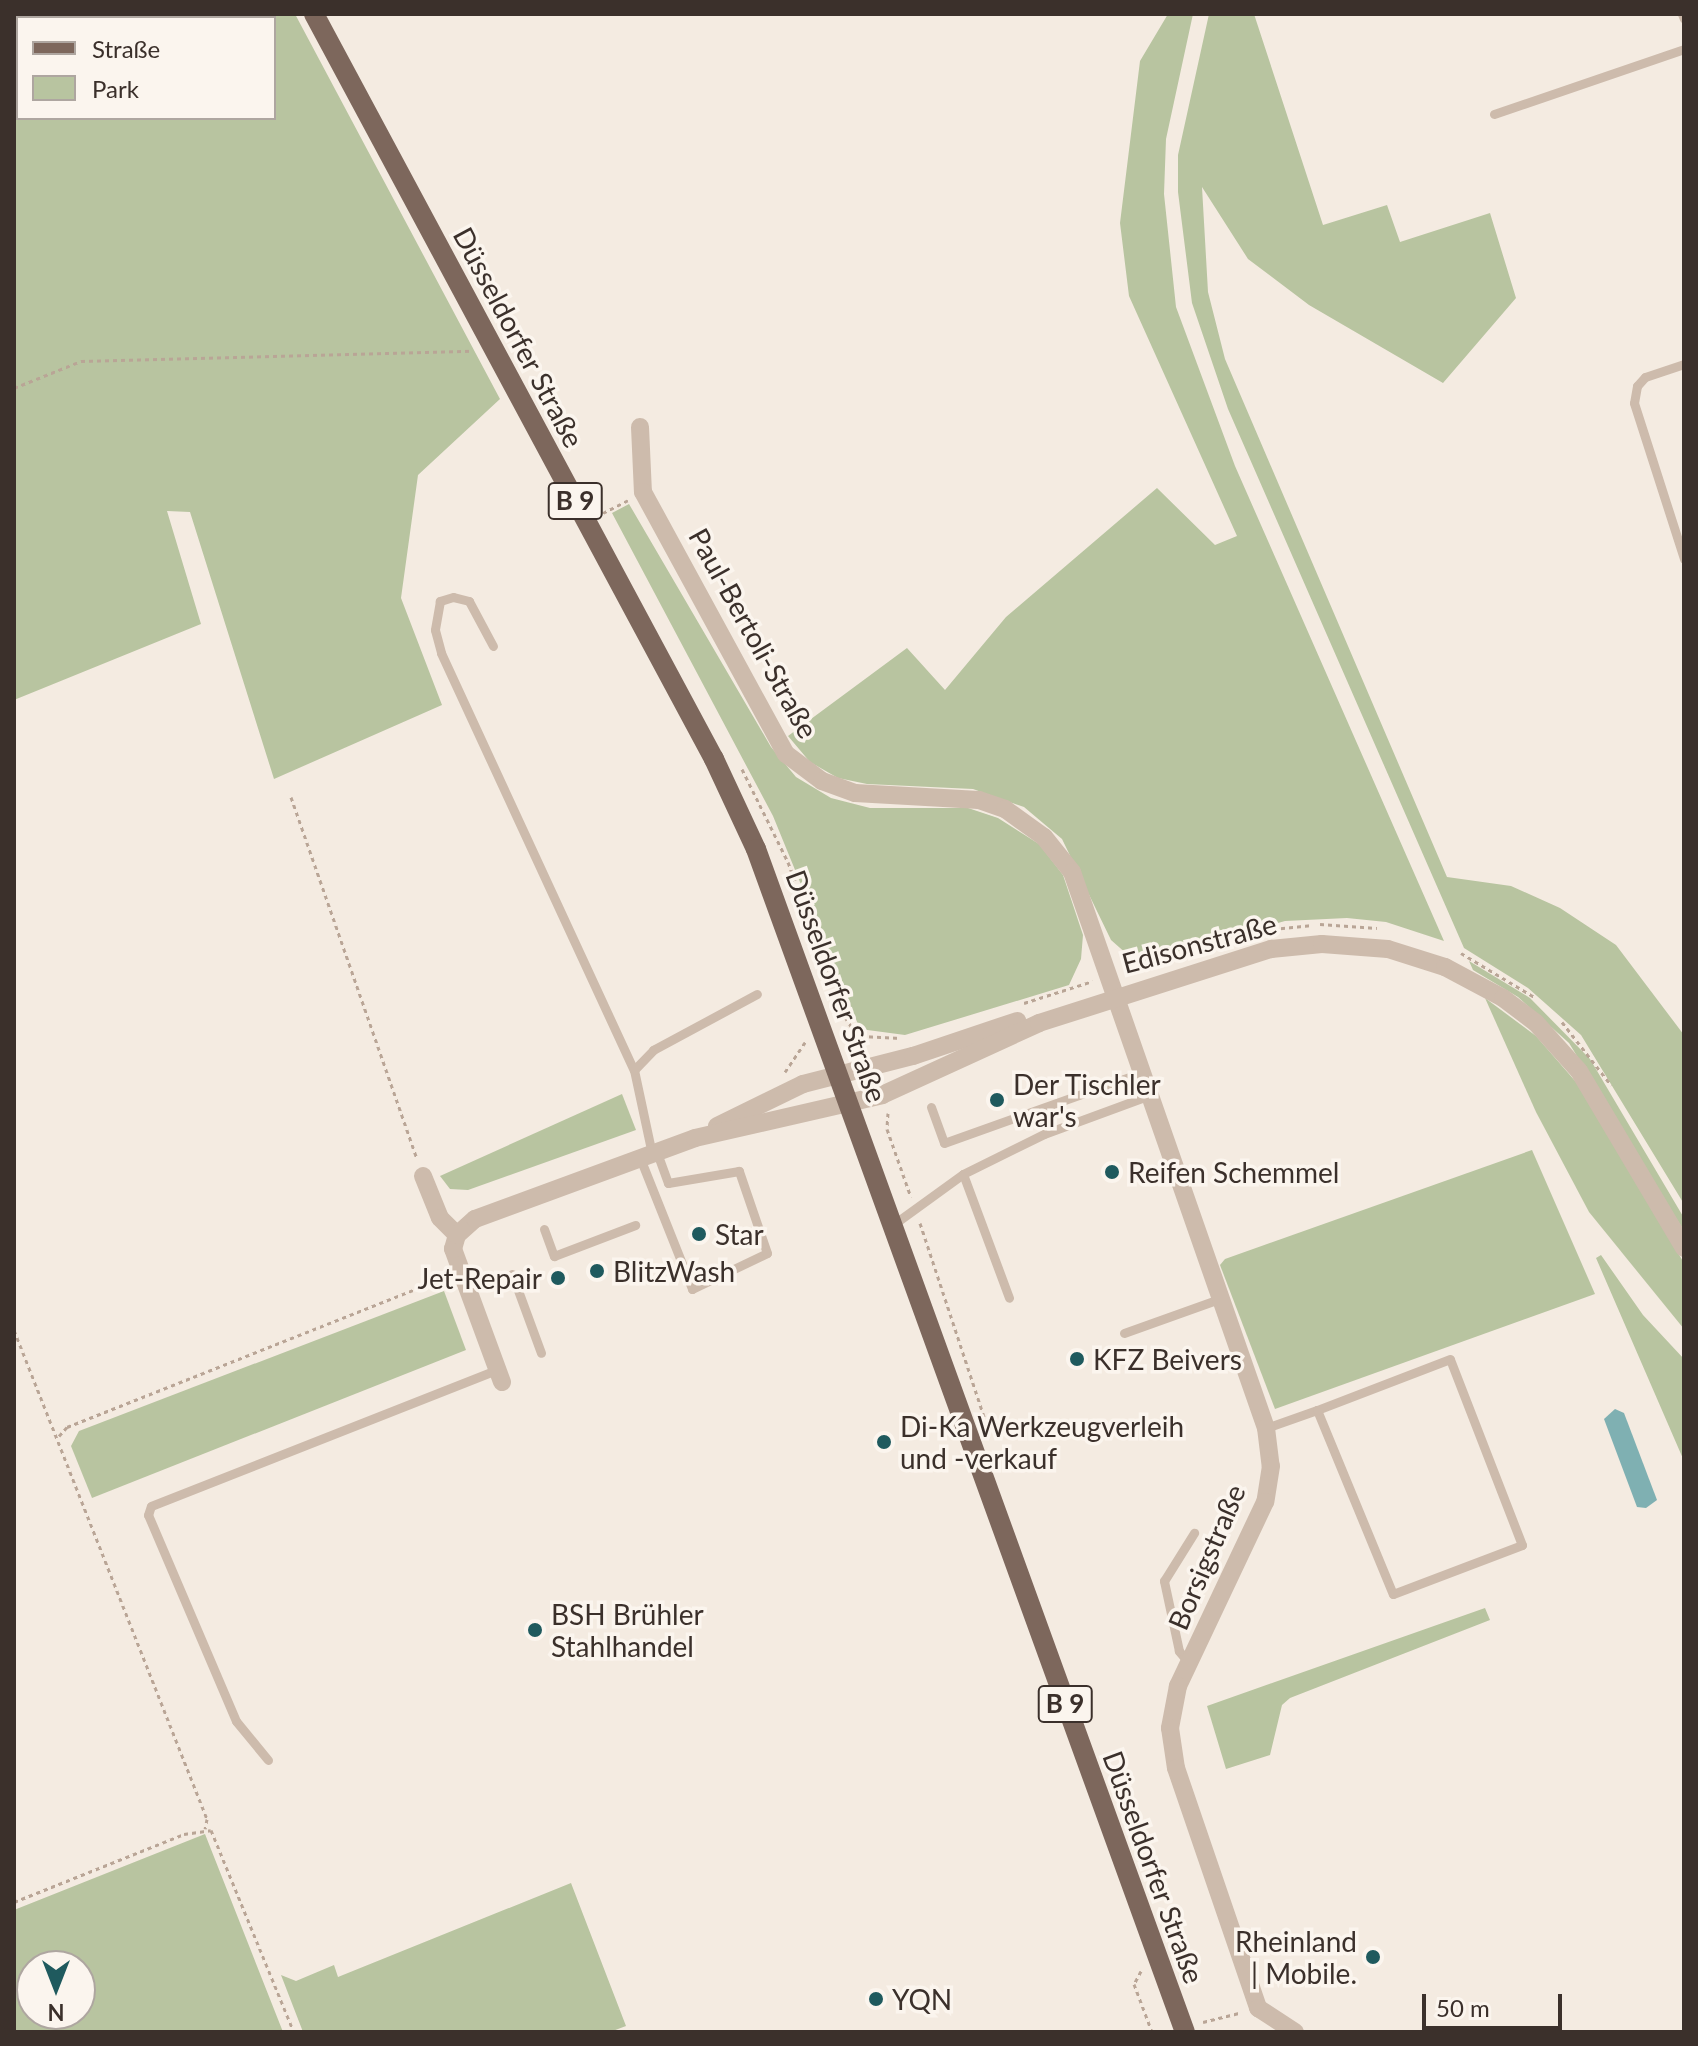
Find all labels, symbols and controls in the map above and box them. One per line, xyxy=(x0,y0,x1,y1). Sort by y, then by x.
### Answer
legend xyxy=(16,16,276,120)
text: Straße xyxy=(92,34,160,63)
text: Park xyxy=(92,74,139,103)
street label: Düsseldorfer Straße xyxy=(447,221,591,453)
road number: B 9 xyxy=(547,479,603,523)
street label: Paul-Bertoli-Straße xyxy=(682,522,826,744)
street label: Düsseldorfer Straße xyxy=(779,865,895,1107)
street label: Edisonstraße xyxy=(1118,906,1280,980)
place label: Der Tischler war's xyxy=(1013,1067,1162,1133)
marker: Der Tischler war's xyxy=(988,1091,1006,1109)
place label: Reifen Schemmel xyxy=(1128,1155,1339,1189)
marker: Reifen Schemmel xyxy=(1103,1163,1121,1181)
place label: Star xyxy=(715,1217,764,1251)
marker: Star xyxy=(690,1225,708,1243)
place label: BlitzWash xyxy=(613,1254,735,1288)
place label: Jet-Repair xyxy=(418,1261,542,1295)
marker: BlitzWash xyxy=(588,1262,606,1280)
marker: Jet-Repair xyxy=(549,1269,567,1287)
place label: KFZ Beivers xyxy=(1093,1342,1242,1376)
marker: KFZ Beivers xyxy=(1068,1350,1086,1368)
place label: Di-Ka Werkzeugverleih und -verkauf xyxy=(900,1409,1184,1475)
marker: Di-Ka Werkzeugverleih und -verkauf xyxy=(875,1433,893,1451)
street label: Borsigstraße xyxy=(1160,1479,1252,1635)
place label: BSH Brühler Stahlhandel xyxy=(551,1597,704,1663)
marker: BSH Brühler Stahlhandel xyxy=(526,1621,544,1639)
road number: B 9 xyxy=(1037,1682,1093,1726)
street label: Düsseldorfer Straße xyxy=(1096,1746,1212,1988)
place label: Rheinland | Mobile. xyxy=(1235,1924,1357,1990)
marker: Rheinland | Mobile. xyxy=(1364,1948,1382,1966)
north arrow xyxy=(16,1950,96,2030)
scale bar xyxy=(1426,1978,1566,2028)
place label: YQN xyxy=(892,1982,952,2016)
marker: YQN xyxy=(867,1990,885,2008)
text: 50 m xyxy=(1436,1993,1490,2022)
text: N xyxy=(48,1999,64,2026)

